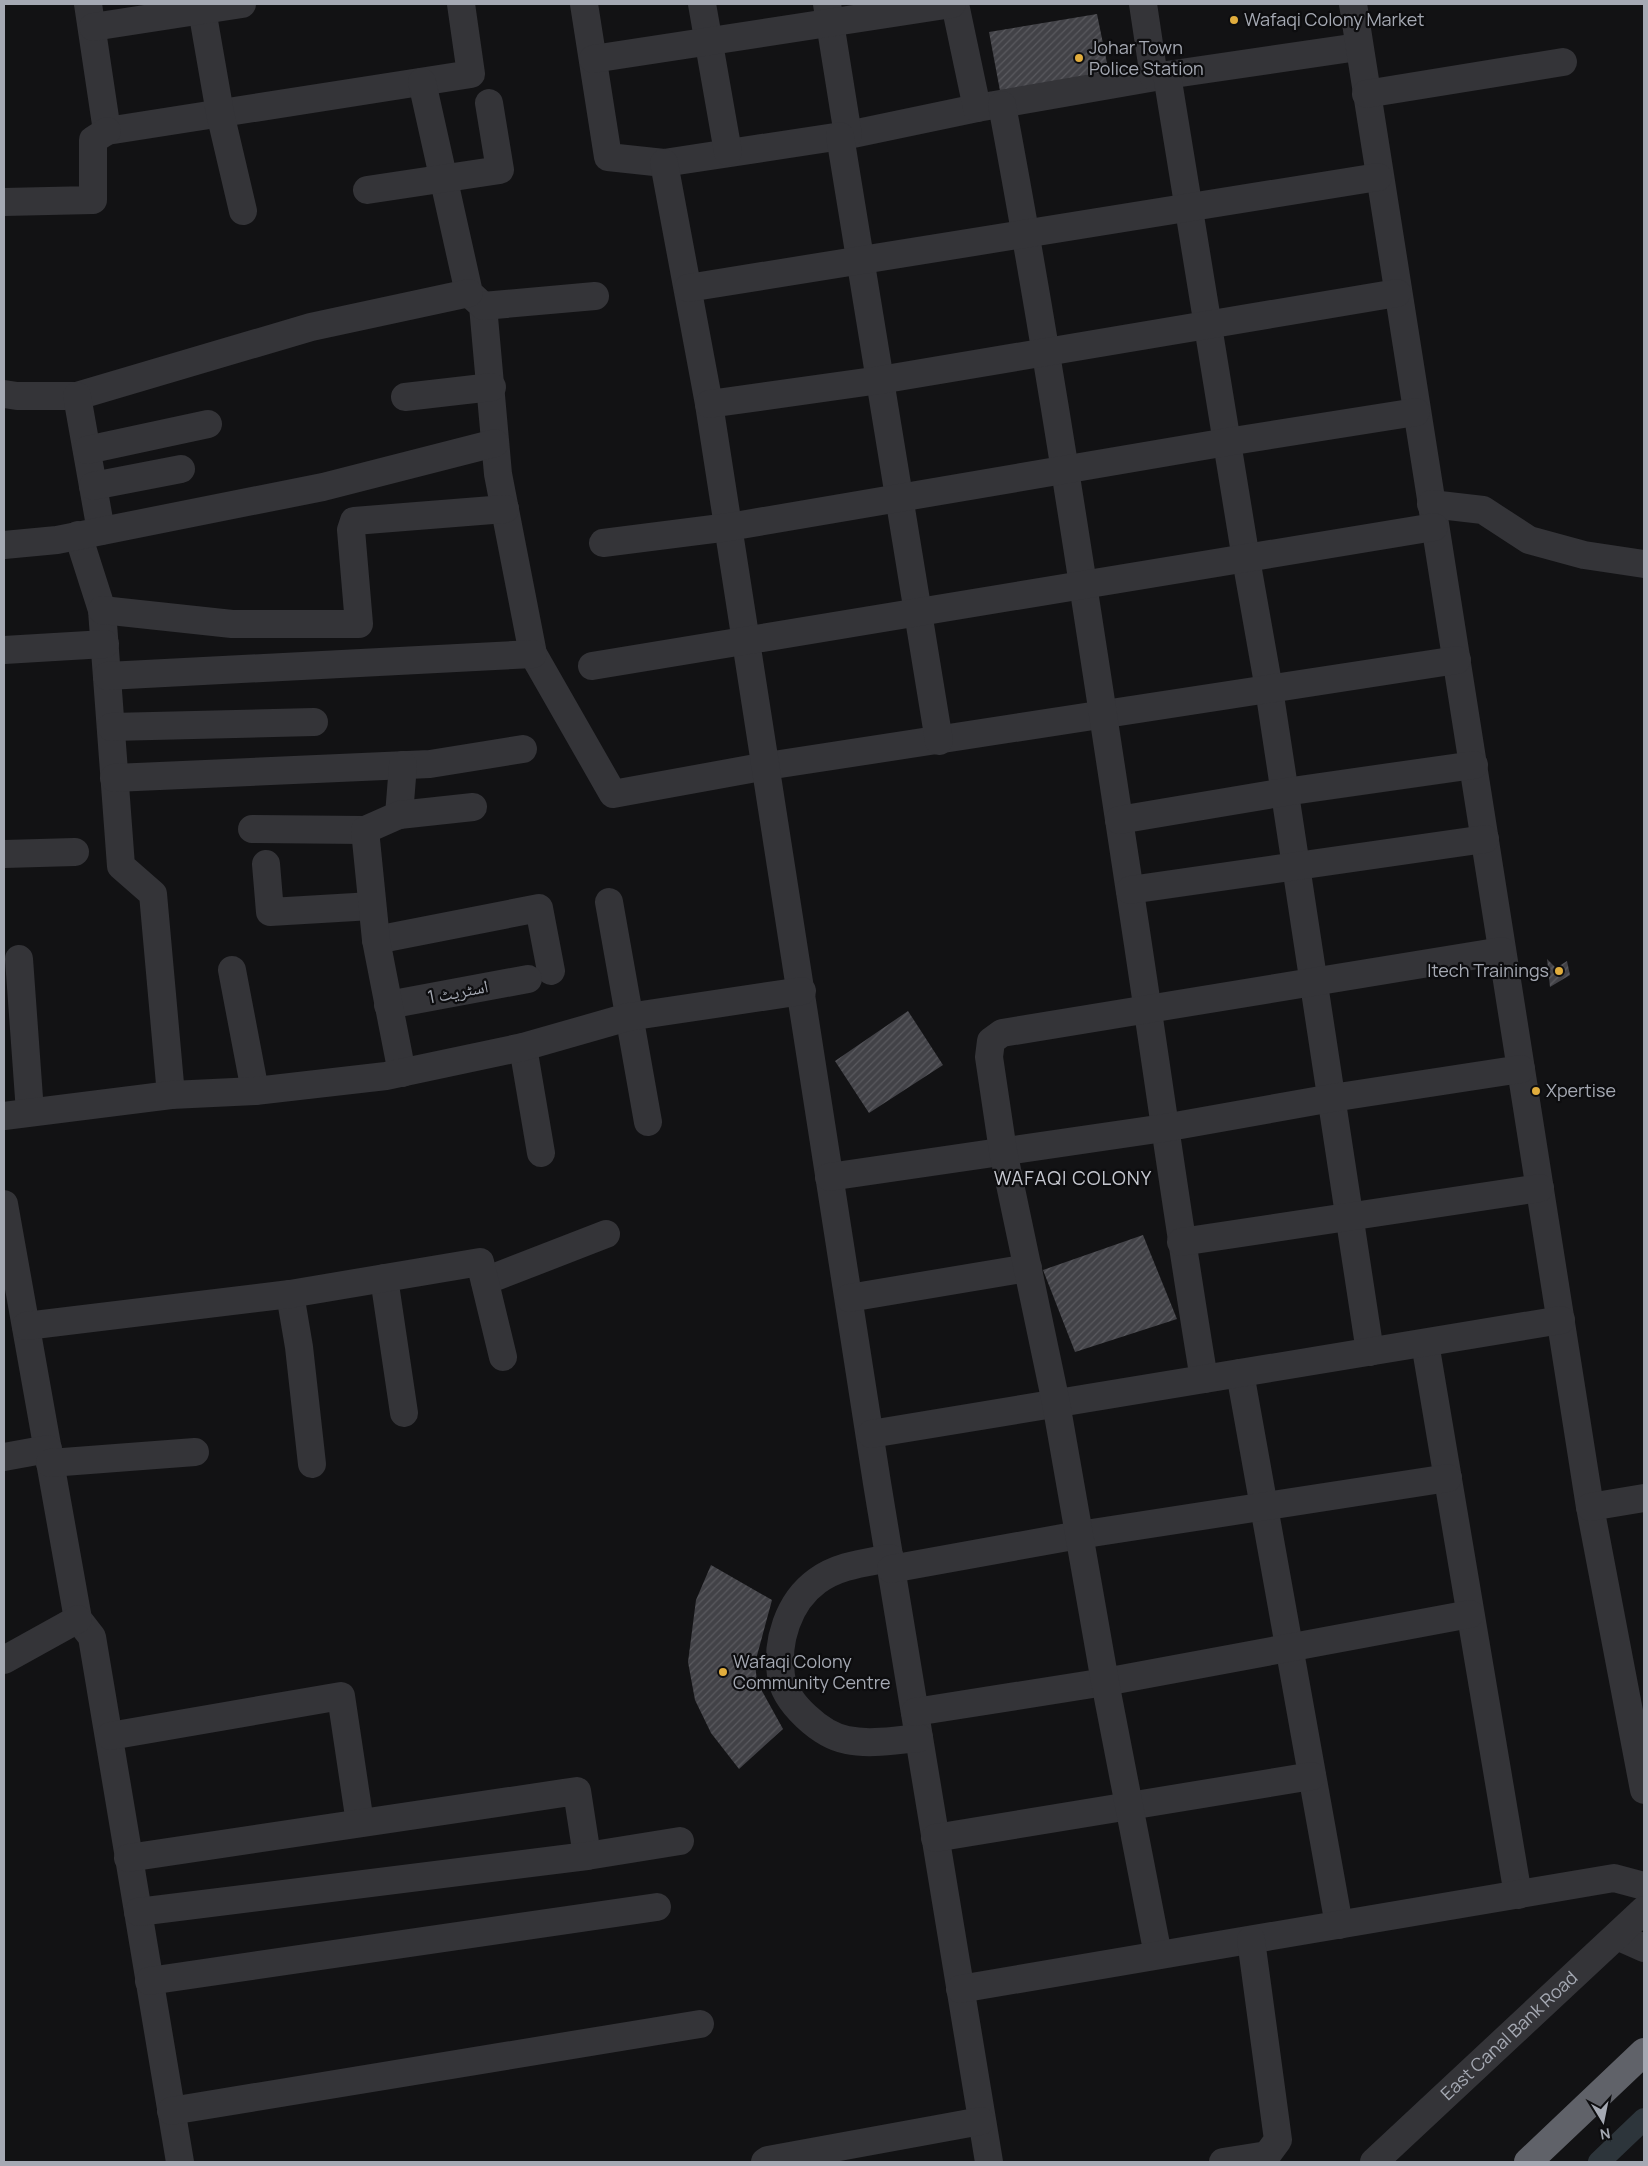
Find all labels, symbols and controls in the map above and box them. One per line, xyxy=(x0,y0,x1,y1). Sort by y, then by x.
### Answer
place label: Wafaqi Colony Market xyxy=(1244,7,1425,31)
marker: Wafaqi Colony Market xyxy=(1228,14,1240,26)
place label: Johar Town Police Station xyxy=(1089,35,1204,80)
marker: Johar Town Police Station xyxy=(1073,52,1085,64)
place label: Itech Trainings xyxy=(1427,958,1549,982)
marker: Itech Trainings xyxy=(1553,965,1565,977)
street label: اسٹریٹ 1 xyxy=(425,973,490,1009)
place label: Xpertise xyxy=(1546,1078,1616,1102)
marker: Xpertise xyxy=(1530,1085,1542,1097)
district label: WAFAQI COLONY xyxy=(994,1165,1152,1191)
place label: Wafaqi Colony Community Centre xyxy=(733,1649,891,1694)
marker: Wafaqi Colony Community Centre xyxy=(717,1666,729,1678)
street label: East Canal Bank Road xyxy=(1435,1965,1582,2105)
north arrow xyxy=(1578,2096,1628,2146)
text: N xyxy=(1599,2124,1612,2145)

